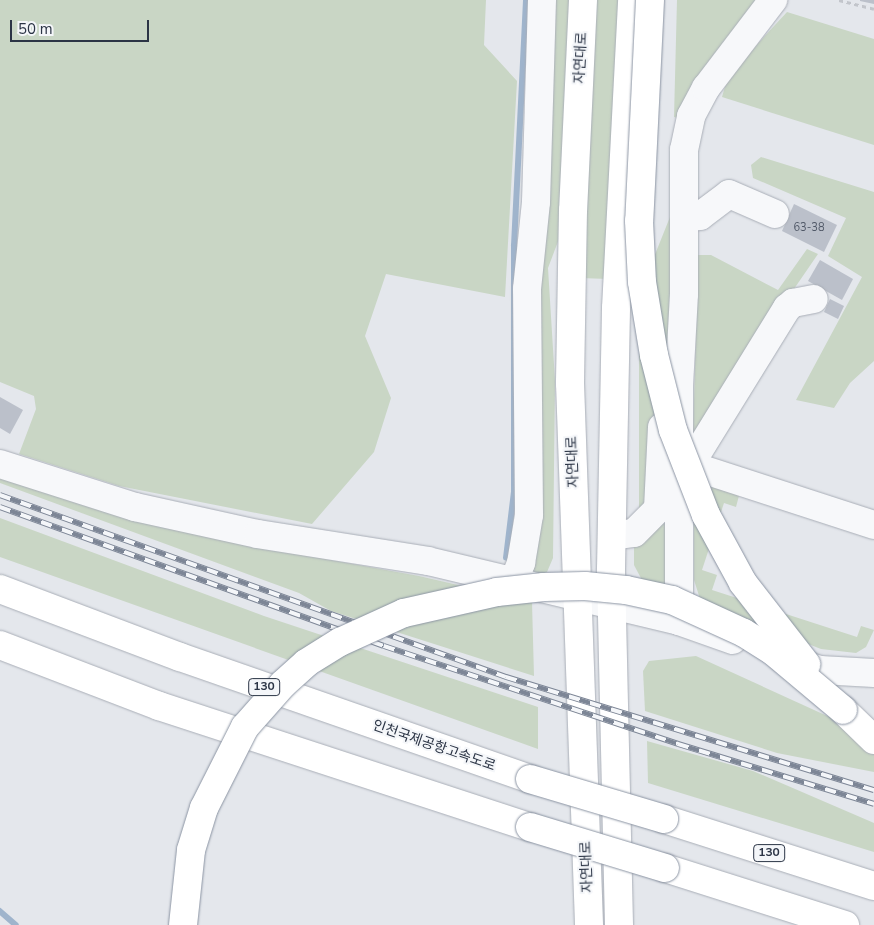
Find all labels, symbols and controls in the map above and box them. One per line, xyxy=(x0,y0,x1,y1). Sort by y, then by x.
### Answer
scale bar xyxy=(12,10,151,42)
text: 50 m xyxy=(18,19,53,39)
street label: 자연대로 xyxy=(571,32,591,84)
house number: 63-38 xyxy=(793,221,825,235)
street label: 자연대로 xyxy=(564,436,582,488)
road number: 130 xyxy=(248,678,280,696)
street label: 인천국제공항고속도로 xyxy=(370,717,498,775)
street label: 자연대로 xyxy=(578,841,596,893)
road number: 130 xyxy=(753,844,785,862)

